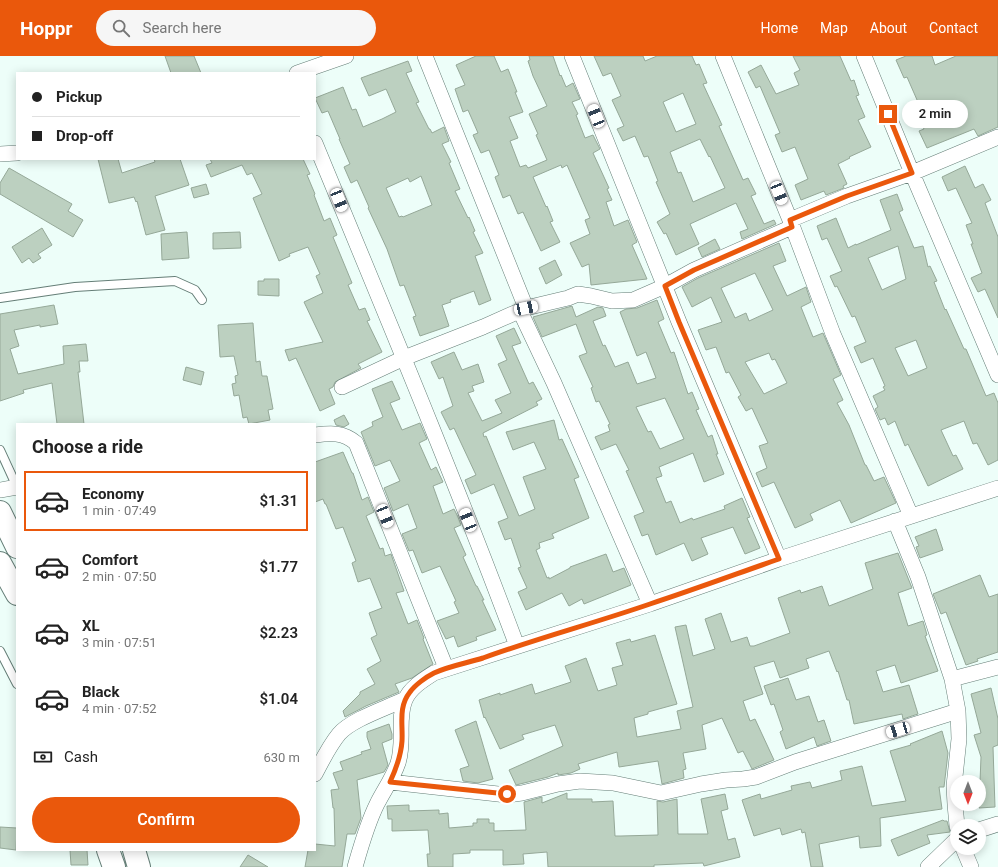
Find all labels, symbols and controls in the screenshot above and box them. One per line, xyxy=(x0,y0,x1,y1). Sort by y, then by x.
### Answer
search box xyxy=(96,10,376,46)
text: Hoppr xyxy=(20,17,72,40)
icon: search xyxy=(110,17,132,39)
text: Search here xyxy=(142,19,221,37)
text: Home xyxy=(760,20,798,36)
text: Map xyxy=(820,20,848,36)
text: About xyxy=(870,20,907,36)
text: Contact xyxy=(929,20,978,36)
text: Pickup xyxy=(56,88,102,106)
callout: 2 min xyxy=(902,100,968,128)
car xyxy=(586,103,606,129)
route end xyxy=(879,105,897,123)
text: 2 min xyxy=(919,106,951,121)
text: Drop-off xyxy=(56,127,113,145)
car xyxy=(769,180,789,206)
car xyxy=(329,187,349,213)
car xyxy=(513,300,539,316)
text: Choose a ride xyxy=(32,436,143,457)
icon: car xyxy=(34,483,70,519)
text: Economy xyxy=(82,485,144,503)
text: $1.31 xyxy=(259,492,298,510)
text: 1 min · 07:49 xyxy=(82,503,157,518)
car xyxy=(375,503,395,529)
car xyxy=(458,507,478,533)
icon: car xyxy=(34,549,70,585)
text: Comfort xyxy=(82,551,138,569)
text: $1.77 xyxy=(259,558,298,576)
text: 2 min · 07:50 xyxy=(82,569,157,584)
icon: car xyxy=(34,615,70,651)
text: XL xyxy=(82,617,100,635)
text: $2.23 xyxy=(259,624,298,642)
text: 3 min · 07:51 xyxy=(82,635,157,650)
icon: car xyxy=(34,681,70,717)
text: Black xyxy=(82,683,119,701)
text: $1.04 xyxy=(259,690,298,708)
text: 4 min · 07:52 xyxy=(82,701,157,716)
car xyxy=(885,721,911,739)
icon: cash xyxy=(32,746,54,768)
text: Cash xyxy=(64,748,98,766)
text: 630 m xyxy=(263,750,300,765)
north arrow xyxy=(950,775,986,811)
map controls xyxy=(950,775,986,855)
route start xyxy=(498,785,516,803)
button: Confirm xyxy=(32,797,300,843)
button: layers xyxy=(950,819,986,855)

